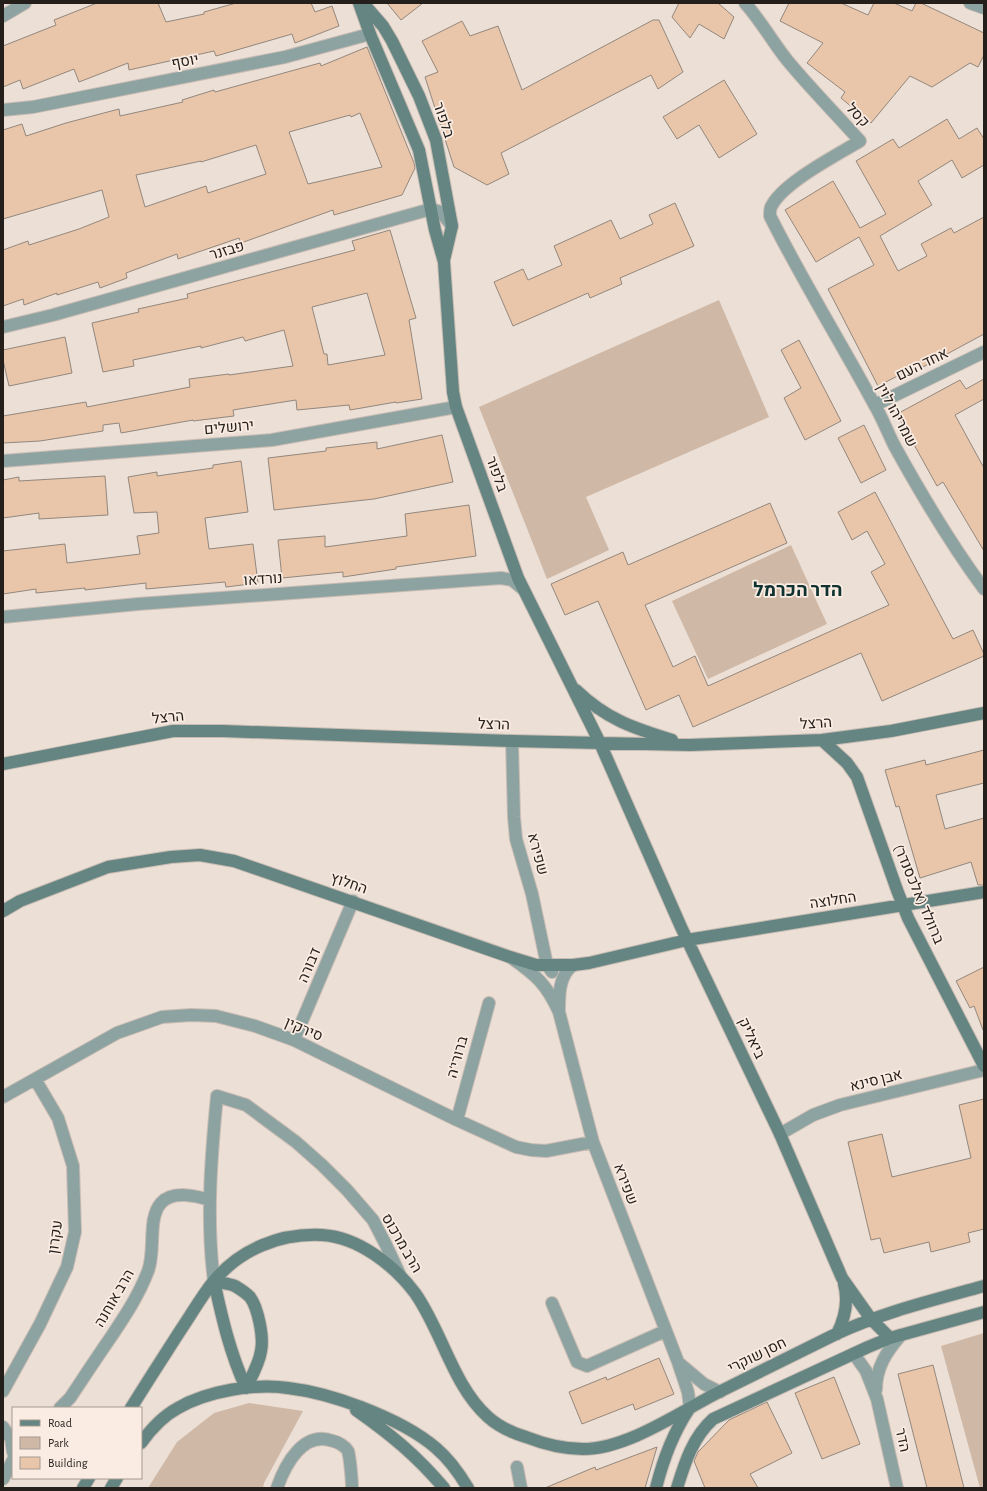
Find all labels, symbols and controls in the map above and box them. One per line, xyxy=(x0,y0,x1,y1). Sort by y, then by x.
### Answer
street label: יוסף xyxy=(170,52,200,71)
street label: בלפור xyxy=(430,100,457,140)
street label: קסל xyxy=(843,101,872,130)
street label: פבזנר xyxy=(208,238,246,263)
street label: אחד העם xyxy=(894,345,951,383)
street label: שמריהו לוין xyxy=(874,381,920,450)
street label: ירושלים xyxy=(203,418,255,437)
street label: בלפור xyxy=(483,454,510,494)
street label: נורדאו xyxy=(243,571,283,588)
district label: הדר הכרמל xyxy=(753,581,843,600)
street label: הרצל xyxy=(151,708,185,727)
street label: הרצל xyxy=(800,715,833,732)
street label: הרצל xyxy=(478,716,510,733)
street label: שפירא xyxy=(525,832,550,877)
street label: ברוולד (אלכסנדר) xyxy=(891,842,946,946)
street label: החלוץ xyxy=(328,870,369,897)
street label: החלוצה xyxy=(809,889,858,912)
street label: דבורה xyxy=(295,945,324,985)
street label: סירקין xyxy=(283,1015,325,1044)
street label: ביאליק xyxy=(736,1015,768,1061)
street label: ברורי'ה xyxy=(444,1034,471,1080)
street label: אבן סינא xyxy=(848,1067,904,1094)
street label: שפירא xyxy=(611,1161,640,1207)
street label: הרב מרכוס xyxy=(379,1211,424,1275)
street label: עקרון xyxy=(46,1219,65,1255)
street label: הרב אוחנה xyxy=(92,1267,137,1330)
street label: חסן שוקרי xyxy=(726,1335,789,1376)
legend xyxy=(12,1407,142,1479)
text: Road xyxy=(48,1417,72,1429)
street label: הדר xyxy=(893,1427,912,1453)
text: Park xyxy=(48,1437,69,1449)
text: Building xyxy=(48,1457,88,1469)

